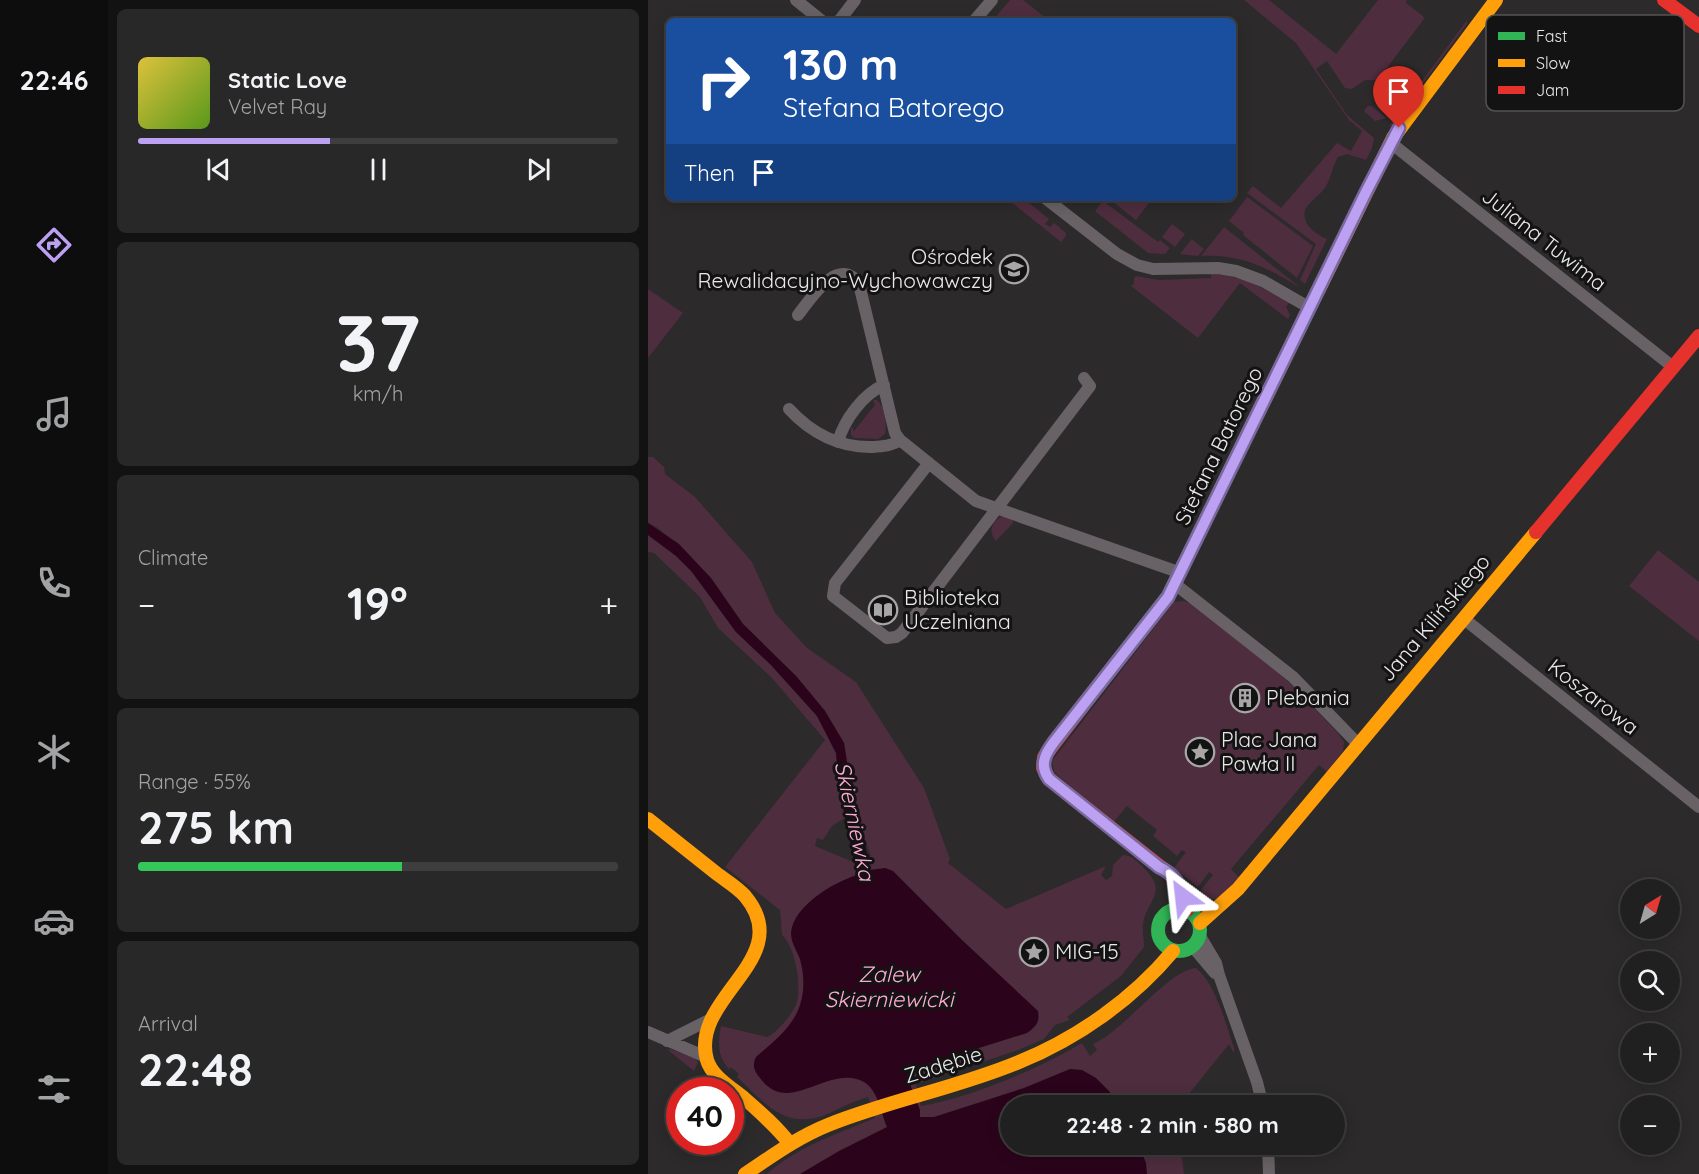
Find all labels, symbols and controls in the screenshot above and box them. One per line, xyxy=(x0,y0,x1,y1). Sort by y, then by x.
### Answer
legend xyxy=(1486,15,1684,111)
text: Fast xyxy=(1536,26,1567,46)
text: 130 m xyxy=(783,38,898,91)
icon: right xyxy=(684,42,762,120)
text: Slow xyxy=(1536,53,1570,73)
text: 22:46 xyxy=(20,63,88,97)
text: Static Love xyxy=(228,66,347,94)
pin xyxy=(1373,66,1424,128)
icon: arrive xyxy=(1382,75,1415,108)
text: Jam xyxy=(1536,80,1569,100)
text: Stefana Batorego xyxy=(783,90,1005,124)
text: Velvet Ray xyxy=(228,94,327,119)
icon: previous xyxy=(202,153,235,186)
icon: pause xyxy=(362,153,395,186)
icon: next xyxy=(522,153,555,186)
icon: arrive xyxy=(747,156,780,189)
text: Then xyxy=(684,159,735,187)
street label: Juliana Tuwima xyxy=(1477,183,1612,296)
icon: directions xyxy=(33,224,75,266)
place label: Ośrodek Rewalidacyjno-Wychowawczy xyxy=(698,243,993,293)
school or university icon: Ośrodek Rewalidacyjno-Wychowawczy xyxy=(998,253,1030,285)
text: 37 xyxy=(336,293,420,391)
street label: Stefana Batorego xyxy=(1169,362,1268,529)
text: km/h xyxy=(353,381,403,406)
icon: music xyxy=(33,393,75,435)
text: Climate xyxy=(138,545,208,570)
street label: Jana Kilińskiego xyxy=(1373,548,1495,686)
icon: phone xyxy=(33,562,75,604)
text: 19° xyxy=(347,575,408,631)
text: − xyxy=(138,584,155,625)
text: + xyxy=(599,584,618,625)
place label: Biblioteka Uczelniana xyxy=(904,584,1011,634)
library icon: Biblioteka Uczelniana xyxy=(867,594,899,626)
street label: Koszarowa xyxy=(1543,653,1644,740)
building icon: Plebania xyxy=(1229,682,1261,714)
place label: Plebania xyxy=(1266,684,1350,710)
place label: Plac Jana Pawła II xyxy=(1221,726,1317,776)
icon: climate xyxy=(33,731,75,773)
place icon: Plac Jana Pawła II xyxy=(1184,736,1216,768)
water label: Skierniewka xyxy=(829,759,882,885)
text: Range · 55% xyxy=(138,769,251,794)
text: 275 km xyxy=(138,799,294,855)
position arrow xyxy=(1151,865,1215,929)
north arrow xyxy=(1620,879,1680,939)
map controls xyxy=(1620,879,1680,1155)
icon: car xyxy=(33,900,75,942)
place icon: MIG-15 xyxy=(1018,936,1050,968)
place label: MIG-15 xyxy=(1055,938,1119,964)
button: search xyxy=(1620,951,1680,1011)
water label: Zalew Skierniewicki xyxy=(825,960,956,1013)
text: Arrival xyxy=(138,1011,198,1036)
button: + xyxy=(1620,1023,1680,1083)
street label: Zadębie xyxy=(901,1040,985,1088)
text: 22:48 xyxy=(138,1041,253,1097)
icon: filters xyxy=(33,1068,75,1110)
speed limit sign: 40 xyxy=(666,1077,744,1155)
button: − xyxy=(1620,1095,1680,1155)
text: 22:48 · 2 min · 580 m xyxy=(1066,1111,1279,1139)

